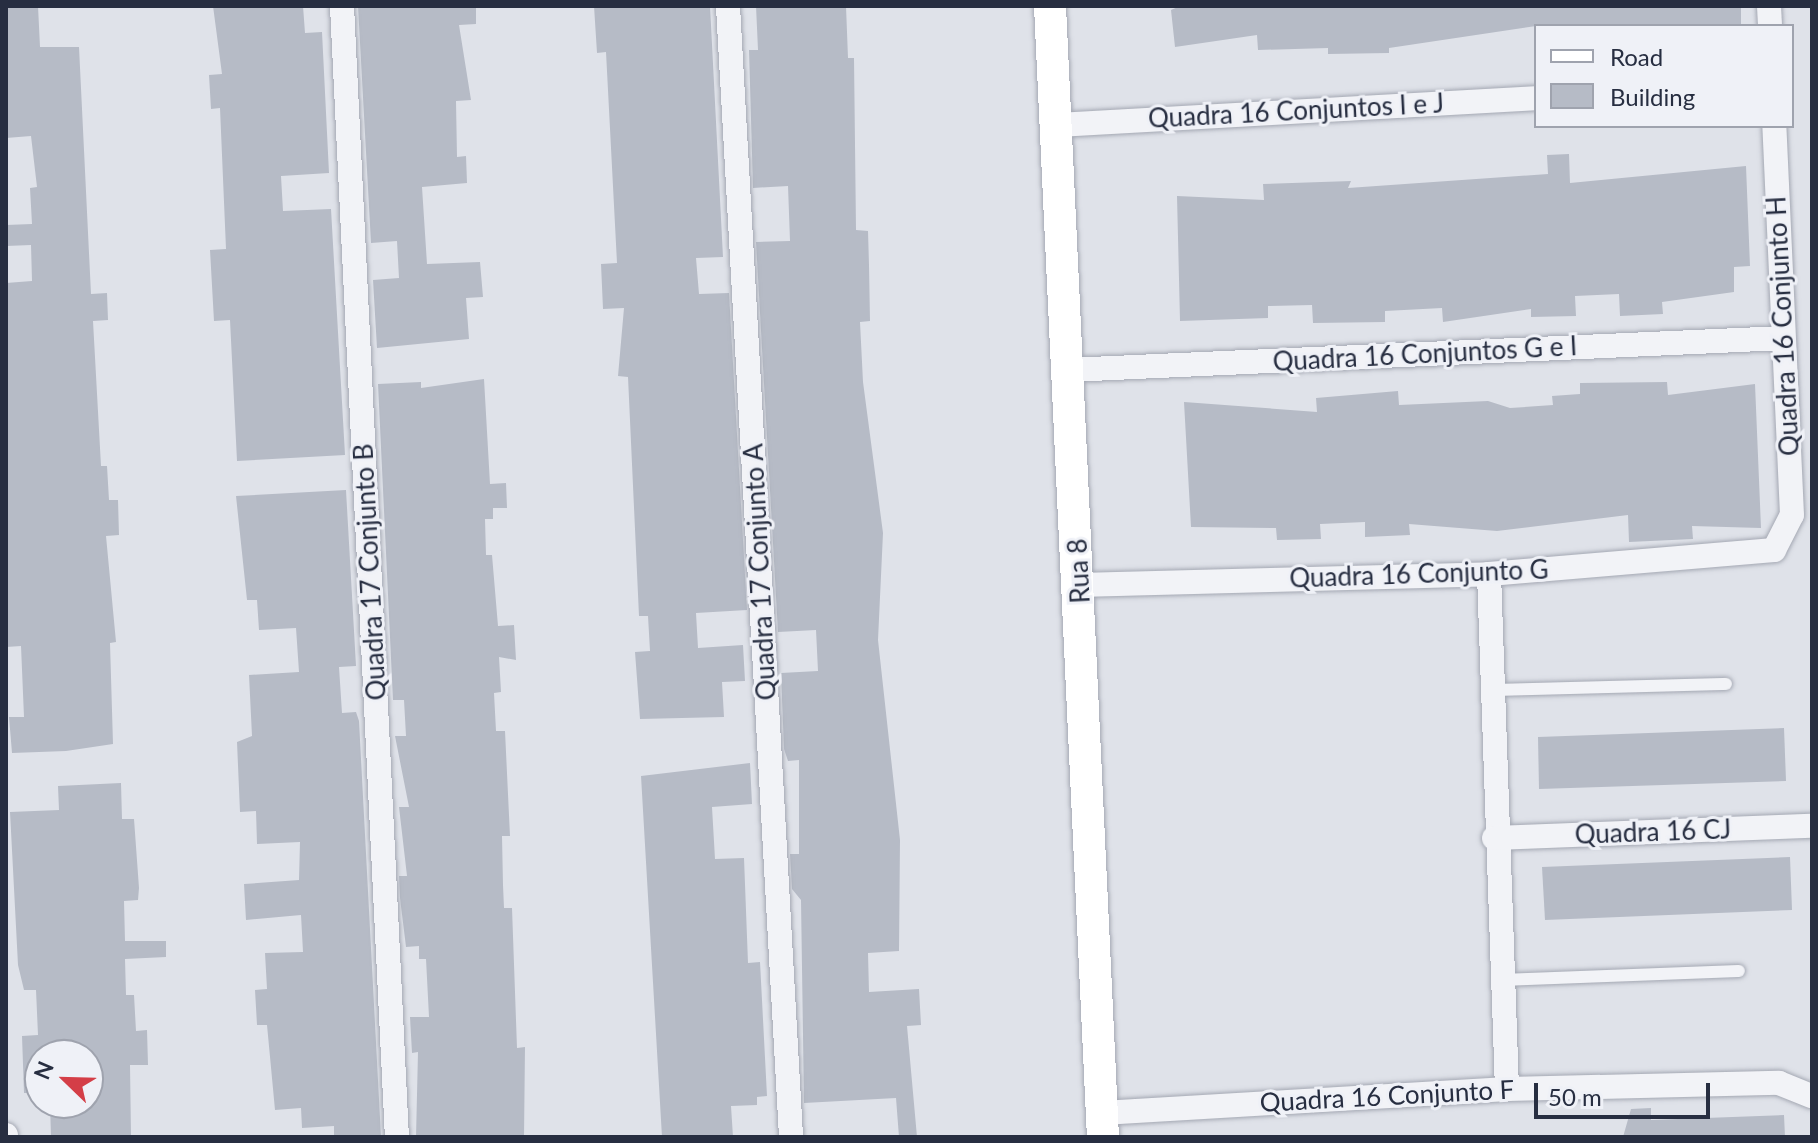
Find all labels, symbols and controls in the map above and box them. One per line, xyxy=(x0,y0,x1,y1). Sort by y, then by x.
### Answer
legend xyxy=(1534,24,1794,128)
text: Road xyxy=(1610,42,1663,71)
text: Building xyxy=(1610,82,1695,111)
street label: Quadra 16 Conjuntos I e J xyxy=(1147,88,1445,134)
street label: Quadra 16 Conjunto H xyxy=(1761,195,1805,457)
street label: Quadra 16 Conjuntos G e I xyxy=(1272,330,1578,378)
street label: Quadra 17 Conjunto A xyxy=(738,442,782,702)
street label: Quadra 17 Conjunto B xyxy=(348,443,392,701)
street label: Rua 8 xyxy=(1062,538,1096,604)
street label: Quadra 16 Conjunto G xyxy=(1289,554,1549,594)
street label: Quadra 16 CJ xyxy=(1574,814,1732,850)
north arrow xyxy=(24,1039,104,1119)
text: N xyxy=(28,1057,59,1083)
scale bar xyxy=(1538,1067,1714,1117)
street label: Quadra 16 Conjunto F xyxy=(1259,1074,1515,1118)
text: 50 m xyxy=(1548,1082,1602,1111)

